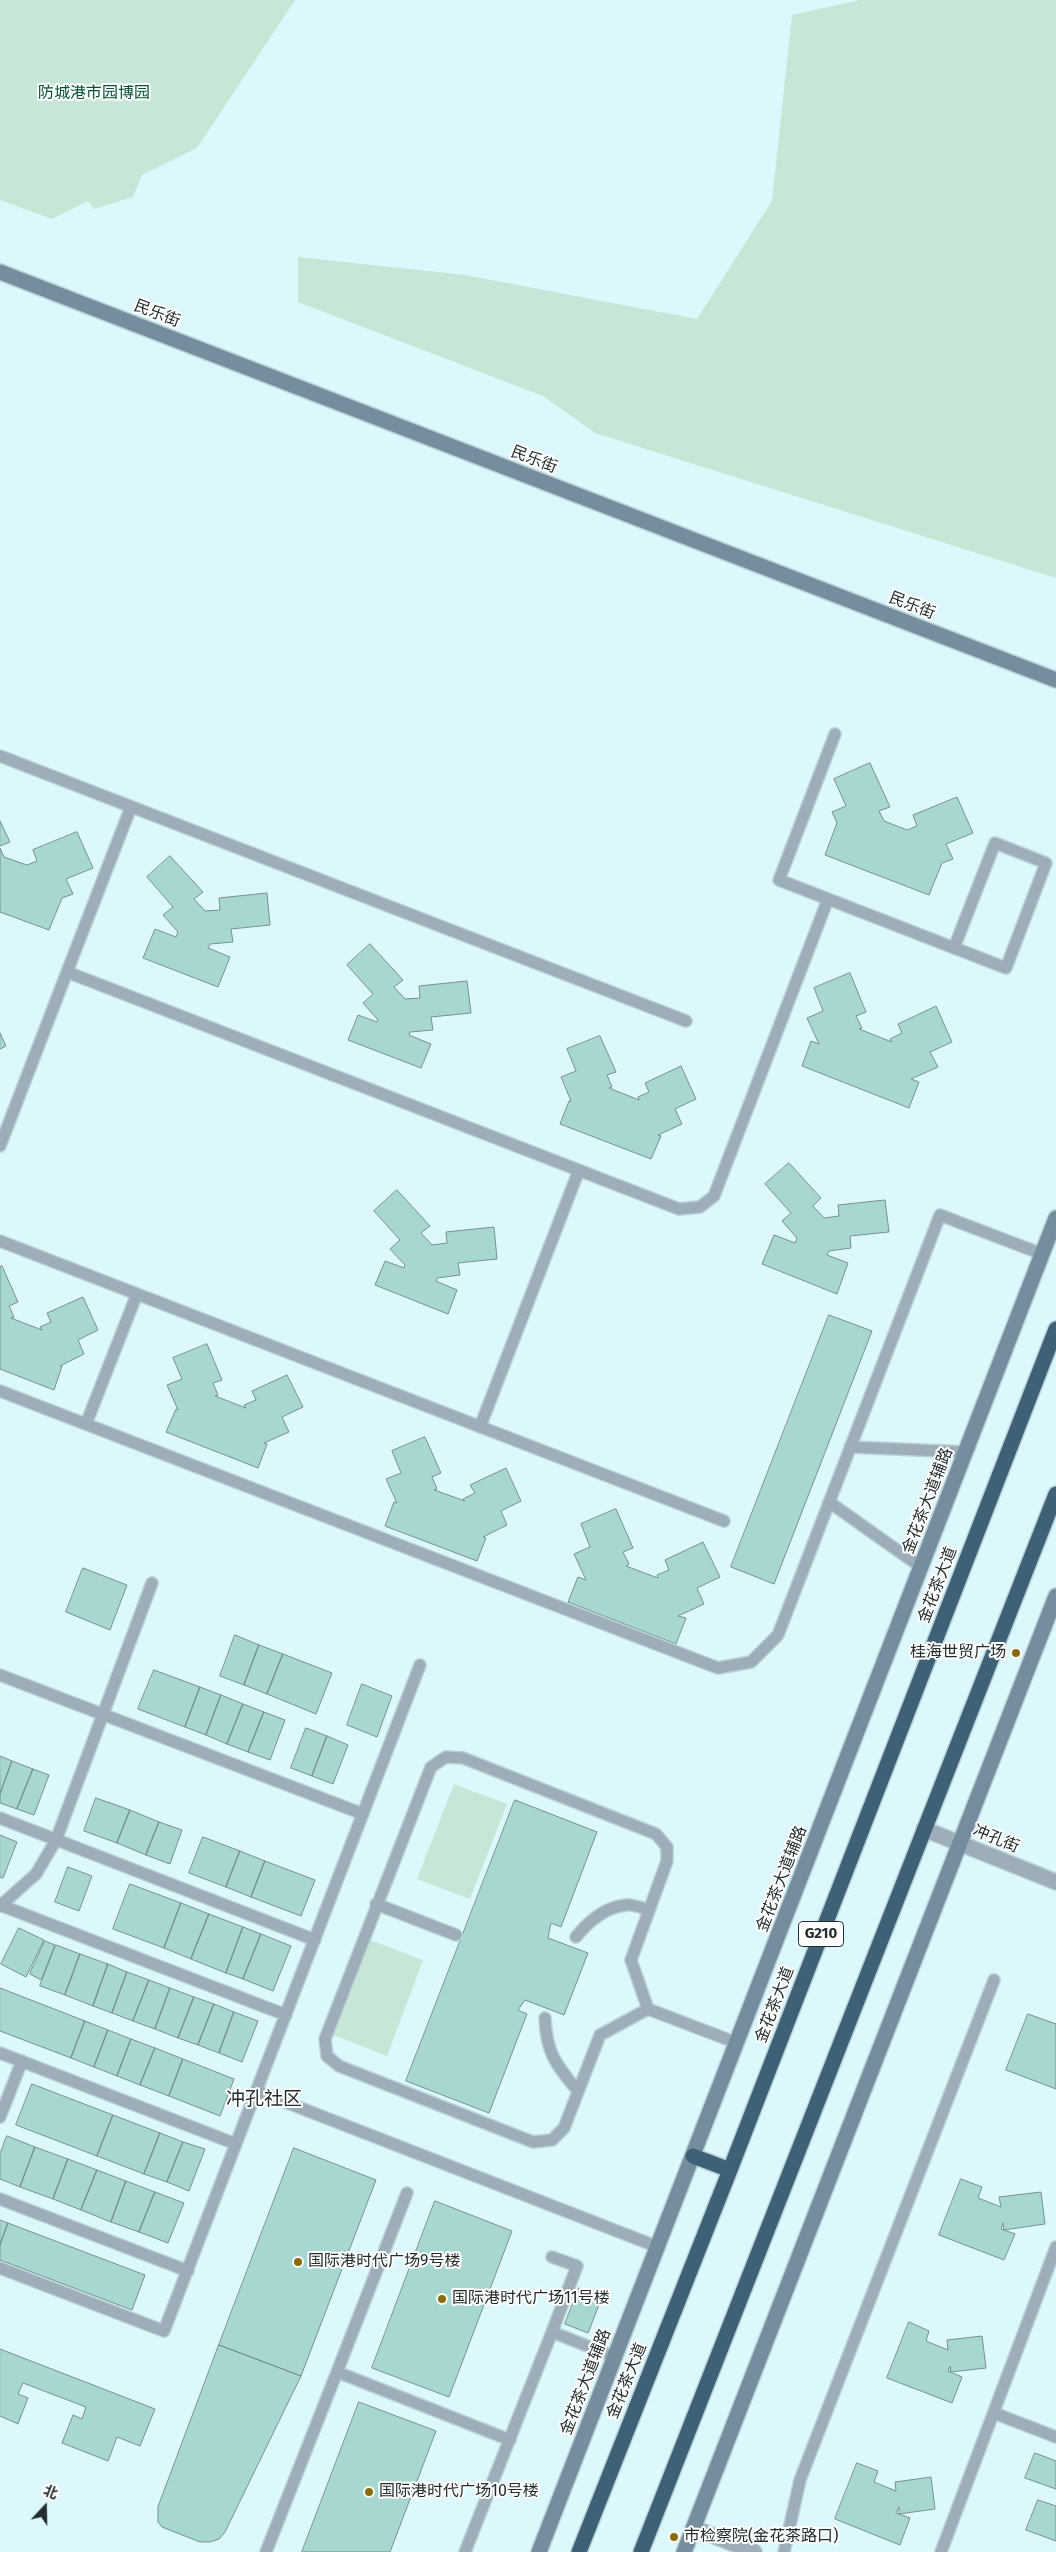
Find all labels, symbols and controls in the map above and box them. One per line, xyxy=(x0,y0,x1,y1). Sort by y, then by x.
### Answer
park label: 防城港市园博园 xyxy=(38,84,150,104)
street label: 民乐街 xyxy=(131,296,183,332)
street label: 民乐街 xyxy=(508,442,560,478)
street label: 民乐街 xyxy=(886,588,938,624)
street label: 金花茶大道辅路 xyxy=(899,1445,957,1557)
street label: 金花茶大道 xyxy=(915,1544,961,1626)
place label: 桂海世贸广场 xyxy=(910,1643,1006,1663)
marker: 桂海世贸广场 xyxy=(1010,1647,1022,1659)
street label: 冲孔街 xyxy=(970,1821,1022,1857)
street label: 金花茶大道辅路 xyxy=(753,1823,811,1935)
road number: G210 xyxy=(798,1922,844,1946)
street label: 金花茶大道 xyxy=(752,1964,798,2046)
district label: 冲孔社区 xyxy=(226,2089,302,2111)
place label: 国际港时代广场9号楼 xyxy=(308,2252,460,2272)
marker: 国际港时代广场9号楼 xyxy=(292,2256,304,2268)
place label: 国际港时代广场11号楼 xyxy=(452,2289,610,2309)
marker: 国际港时代广场11号楼 xyxy=(436,2293,448,2305)
street label: 金花茶大道辅路 xyxy=(557,2326,615,2438)
street label: 金花茶大道 xyxy=(603,2340,651,2422)
north arrow xyxy=(20,2482,70,2532)
text: 北 xyxy=(41,2482,60,2503)
place label: 国际港时代广场10号楼 xyxy=(379,2482,539,2502)
marker: 国际港时代广场10号楼 xyxy=(363,2486,375,2498)
place label: 市检察院(金花茶路口) xyxy=(684,2527,838,2547)
marker: 市检察院(金花茶路口) xyxy=(668,2531,680,2543)

